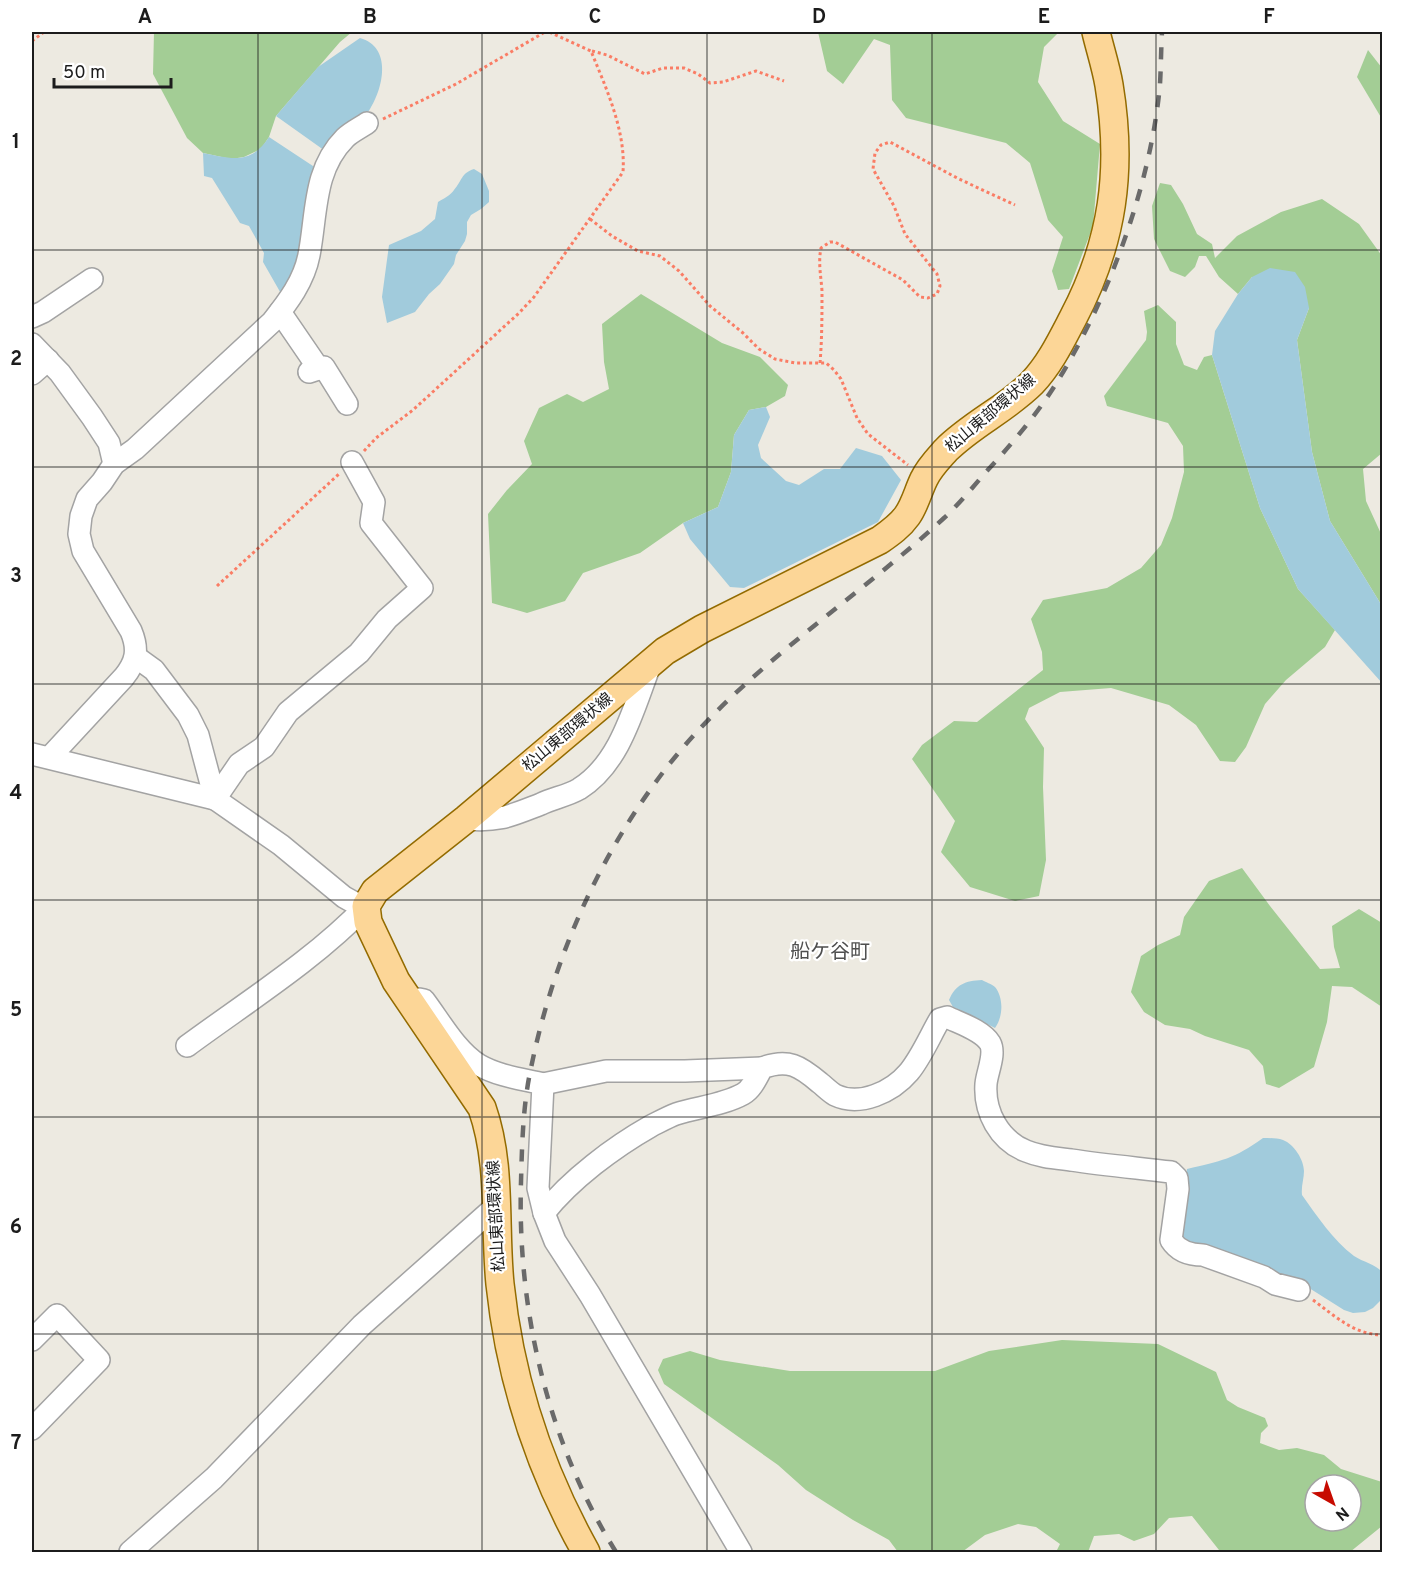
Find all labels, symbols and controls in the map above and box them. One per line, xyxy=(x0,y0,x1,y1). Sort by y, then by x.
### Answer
text: A xyxy=(138,5,152,31)
text: B xyxy=(363,5,377,31)
text: C xyxy=(589,5,601,31)
text: D xyxy=(812,5,826,31)
text: E xyxy=(1038,5,1050,31)
text: F xyxy=(1263,5,1275,31)
scale bar xyxy=(54,51,171,89)
text: 50 m xyxy=(63,62,105,85)
text: 1 xyxy=(12,130,20,156)
text: 2 xyxy=(10,347,22,373)
street label: 松山東部環状線 xyxy=(942,370,1040,458)
text: 3 xyxy=(10,564,22,590)
street label: 松山東部環状線 xyxy=(519,689,617,777)
text: 4 xyxy=(10,781,22,807)
district label: 船ケ谷町 xyxy=(790,940,870,966)
text: 5 xyxy=(10,998,22,1024)
street label: 松山東部環状線 xyxy=(484,1160,510,1272)
text: 6 xyxy=(10,1215,22,1241)
text: 7 xyxy=(11,1431,21,1457)
north arrow xyxy=(1303,1473,1363,1533)
text: N xyxy=(1331,1502,1352,1524)

